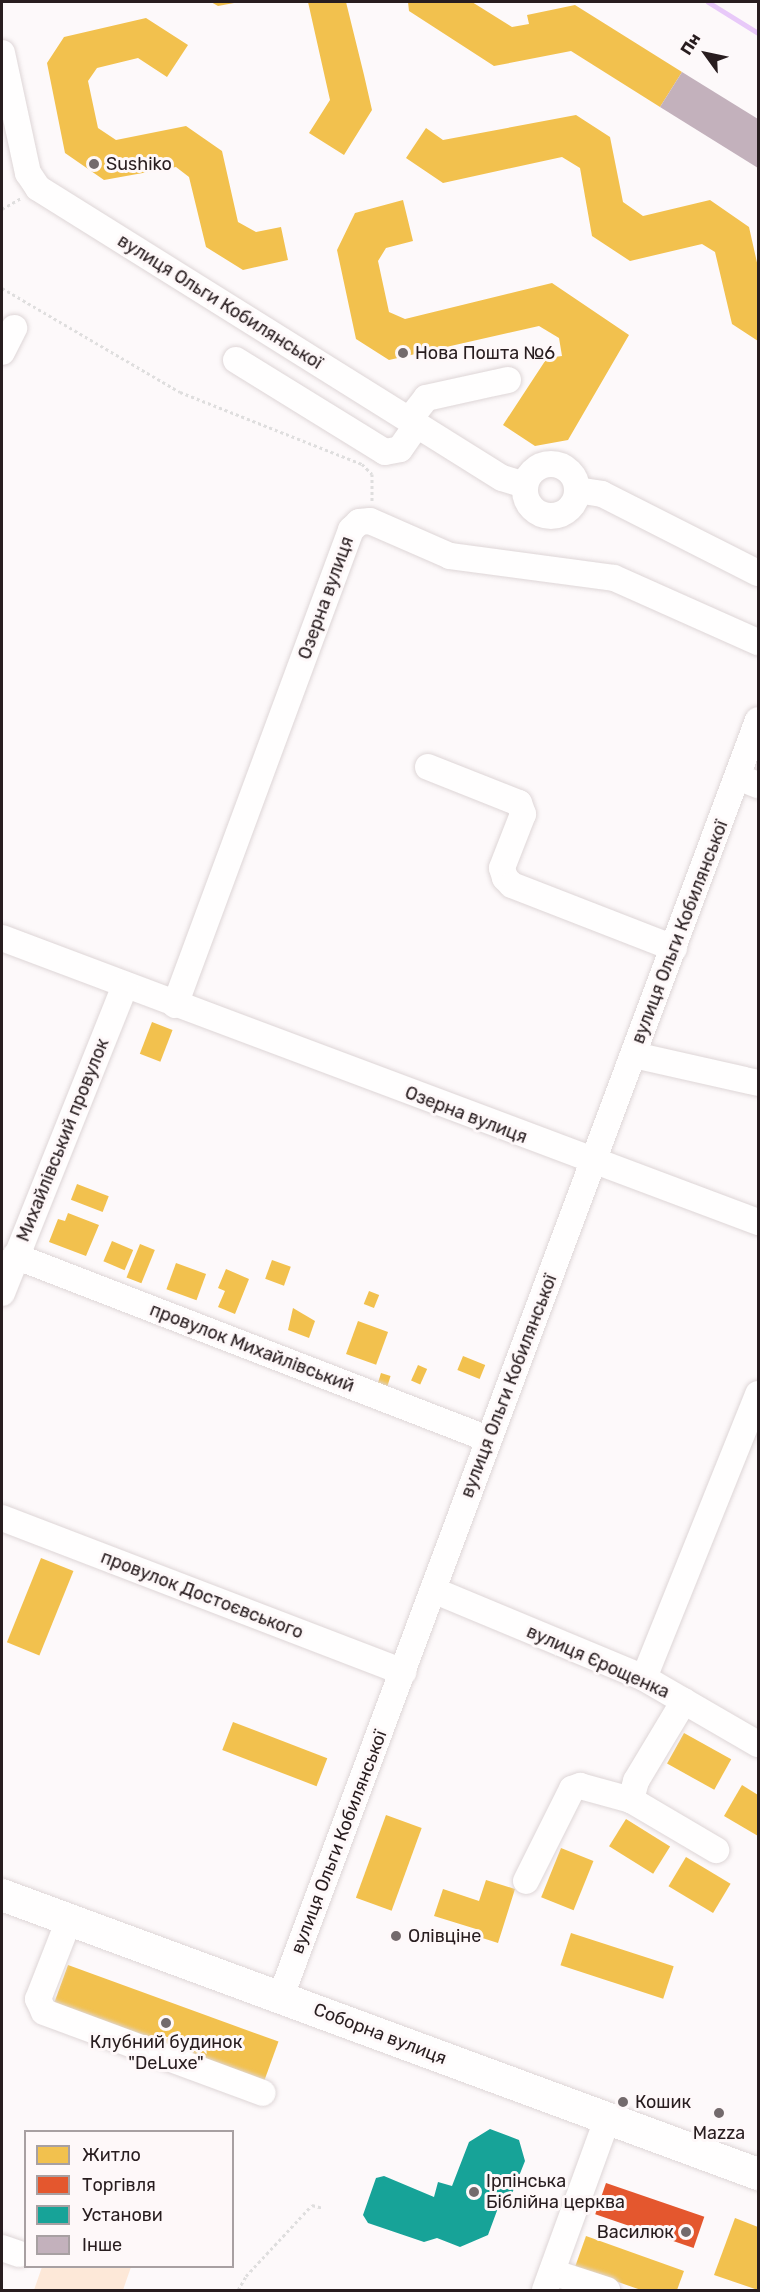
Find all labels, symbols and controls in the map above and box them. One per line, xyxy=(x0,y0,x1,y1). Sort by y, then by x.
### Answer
north arrow xyxy=(676,24,736,84)
text: Пн xyxy=(676,29,704,58)
place label: Sushiko xyxy=(106,153,172,175)
marker: Sushiko xyxy=(87,157,101,171)
street label: вулиця Ольги Кобилянської xyxy=(114,230,326,374)
place label: Нова Пошта №6 xyxy=(415,342,555,364)
marker: Нова Пошта №6 xyxy=(396,346,410,360)
street label: Озерна вулиця xyxy=(294,534,358,662)
street label: вулиця Ольги Кобилянської xyxy=(627,817,733,1047)
street label: Михайлівський провулок xyxy=(12,1035,114,1245)
street label: Озерна вулиця xyxy=(402,1082,530,1148)
street label: вулиця Ольги Кобилянської xyxy=(456,1271,562,1501)
street label: провулок Михайлівський xyxy=(147,1299,357,1397)
street label: провулок Достоєвського xyxy=(98,1546,306,1644)
street label: вулиця Єрощенка xyxy=(523,1621,673,1703)
street label: вулиця Ольги Кобилянської xyxy=(286,1727,392,1957)
place label: Олівціне xyxy=(408,1925,481,1947)
marker: Олівціне xyxy=(389,1929,403,1943)
street label: Соборна вулиця xyxy=(310,1999,450,2069)
marker: Клубний будинок "DeLuxe" xyxy=(159,2016,173,2030)
place label: Клубний будинок "DeLuxe" xyxy=(90,2032,242,2074)
place label: Кошик xyxy=(635,2091,691,2113)
marker: Кошик xyxy=(616,2095,630,2109)
marker: Mazza xyxy=(712,2106,726,2120)
place label: Mazza xyxy=(693,2122,745,2144)
legend xyxy=(24,2130,234,2268)
text: Житло xyxy=(82,2144,141,2166)
place label: Ірпінська Біблійна церква xyxy=(486,2171,625,2214)
text: Торгівля xyxy=(82,2174,156,2196)
marker: Ірпінська Біблійна церква xyxy=(467,2185,481,2199)
text: Установи xyxy=(82,2204,163,2226)
place label: Василюк xyxy=(597,2221,674,2243)
marker: Василюк xyxy=(679,2225,693,2239)
text: Інше xyxy=(82,2234,122,2256)

